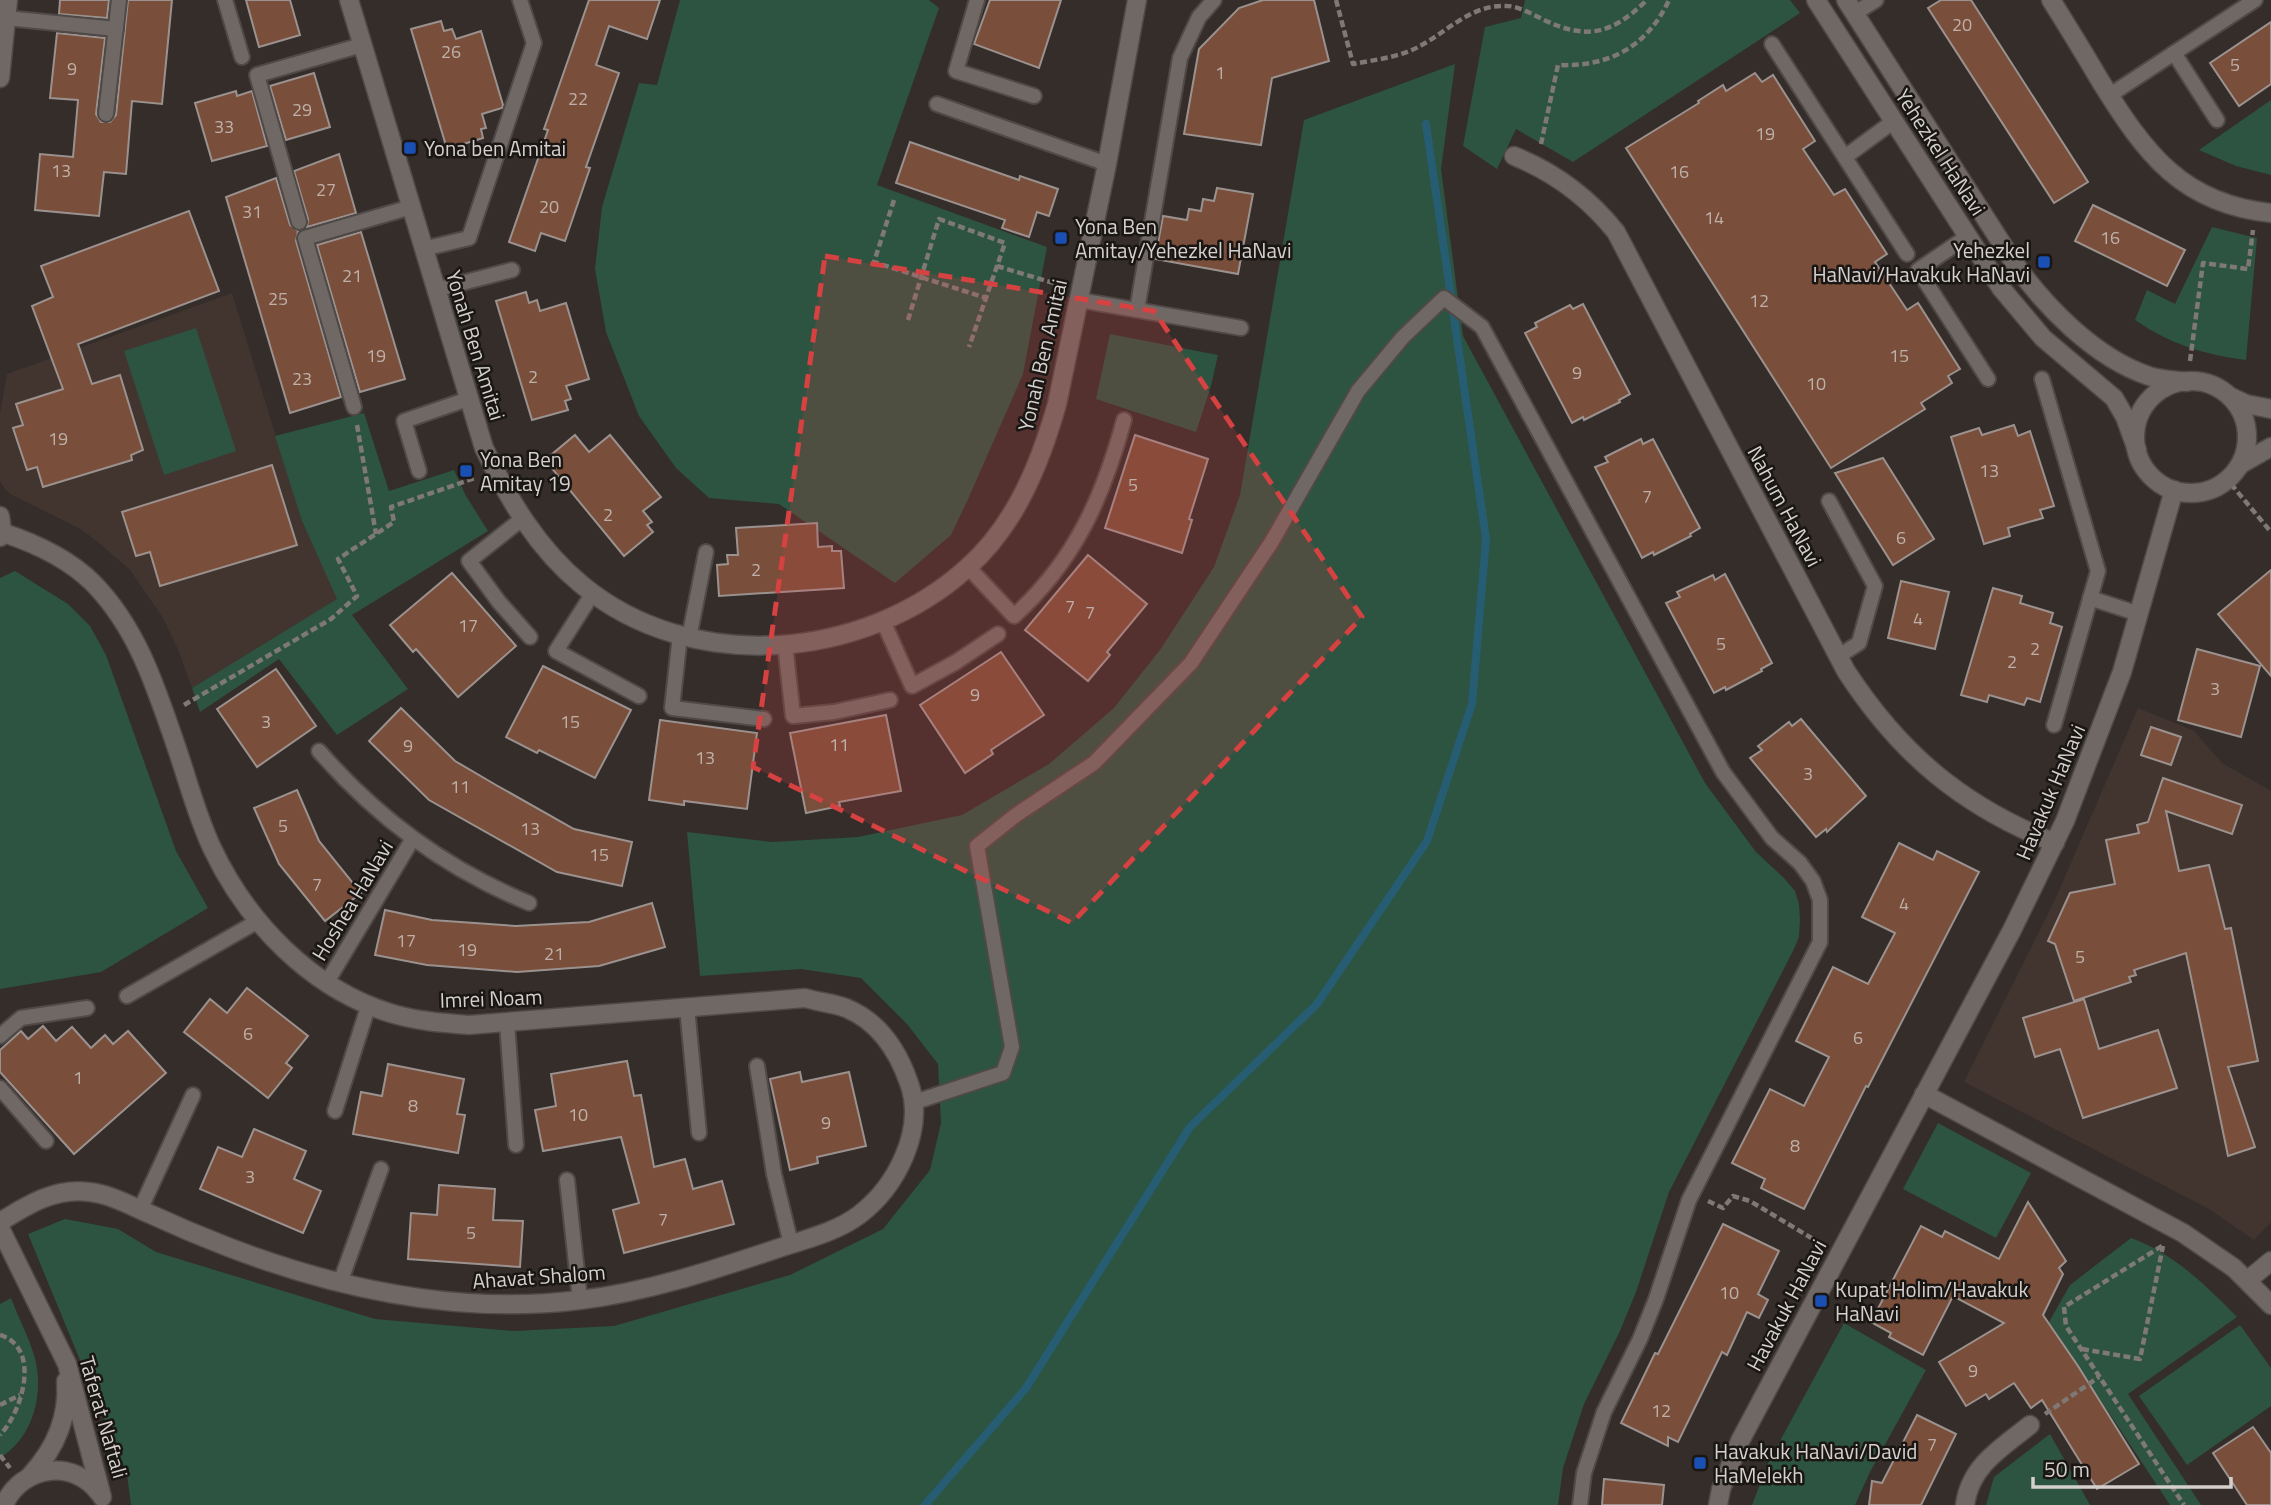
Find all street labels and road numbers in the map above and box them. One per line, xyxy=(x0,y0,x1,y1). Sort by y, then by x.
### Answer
street label: Yehezkel HaNavi xyxy=(1888,82,1994,222)
street label: Yonah Ben Amitai xyxy=(438,266,514,424)
street label: Yonah Ben Amitai xyxy=(1009,276,1075,434)
street label: Nahum HaNavi xyxy=(1740,440,1830,572)
street label: Havakuk HaNavi xyxy=(2007,719,2093,865)
street label: Hoshea HaNavi xyxy=(303,833,401,967)
street label: Imrei Noam xyxy=(439,980,543,1016)
street label: Havakuk HaNavi xyxy=(1738,1233,1834,1377)
street label: Ahavat Shalom xyxy=(471,1255,607,1297)
street label: Taferat Naftali xyxy=(71,1352,137,1482)

